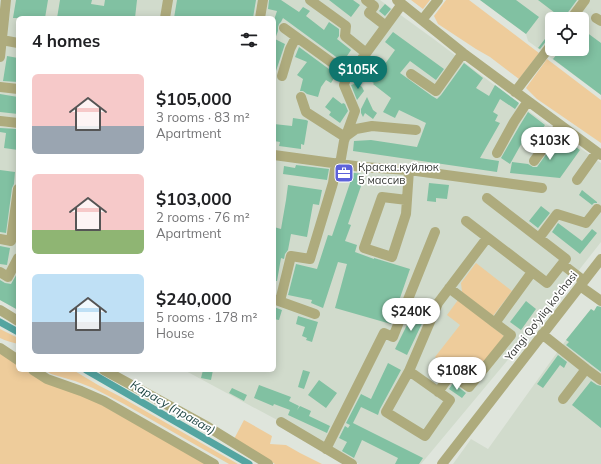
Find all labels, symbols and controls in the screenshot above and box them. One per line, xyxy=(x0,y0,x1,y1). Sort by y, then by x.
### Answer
map controls xyxy=(545,12,589,56)
button: locate xyxy=(545,12,589,56)
icon: filters xyxy=(238,29,260,51)
text: 4 homes xyxy=(32,30,100,51)
pin: $105K xyxy=(330,56,386,90)
text: $105K xyxy=(338,61,378,77)
text: $105,000 xyxy=(156,88,232,109)
icon: home xyxy=(64,90,112,138)
text: 3 rooms · 83 m² xyxy=(156,109,250,125)
text: Apartment xyxy=(156,125,221,141)
pin: $103K xyxy=(522,127,578,161)
text: $103K xyxy=(530,132,570,148)
place label: Краска.куйлюк 5 массив xyxy=(358,160,439,187)
office icon: Краска.куйлюк 5 массив xyxy=(333,162,355,184)
text: $103,000 xyxy=(156,188,232,209)
icon: home xyxy=(64,190,112,238)
text: 2 rooms · 76 m² xyxy=(156,209,250,225)
text: Apartment xyxy=(156,225,221,241)
street label: Yangi Qo'yliq ko'chasi xyxy=(501,269,580,364)
text: $240,000 xyxy=(156,288,232,309)
icon: home xyxy=(64,290,112,338)
pin: $240K xyxy=(383,298,439,332)
text: $240K xyxy=(391,303,431,319)
text: 5 rooms · 178 m² xyxy=(156,309,257,325)
text: House xyxy=(156,325,194,341)
pin: $108K xyxy=(429,357,485,391)
text: $108K xyxy=(437,362,477,378)
water label: Карасу (правая) xyxy=(128,377,218,437)

